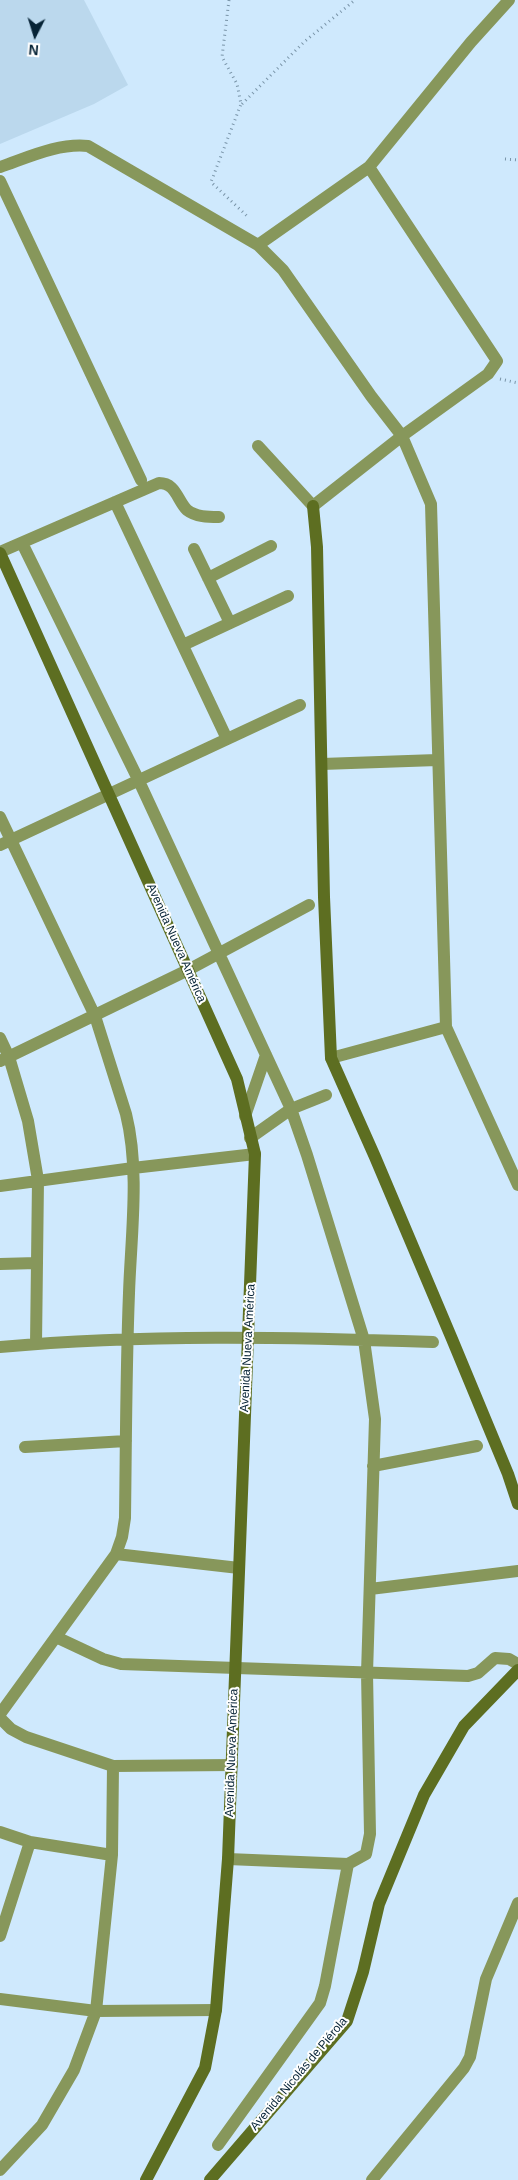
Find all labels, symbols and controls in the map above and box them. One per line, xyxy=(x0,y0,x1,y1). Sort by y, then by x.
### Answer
north arrow xyxy=(10,10,60,60)
text: N xyxy=(28,42,39,58)
street label: Avenida Nueva América xyxy=(143,881,209,1005)
street label: Avenida Nueva América xyxy=(237,1283,259,1413)
street label: Avenida Nueva América xyxy=(223,1689,241,1817)
street label: Avenida Nicolás de Piérola xyxy=(247,2015,351,2133)

